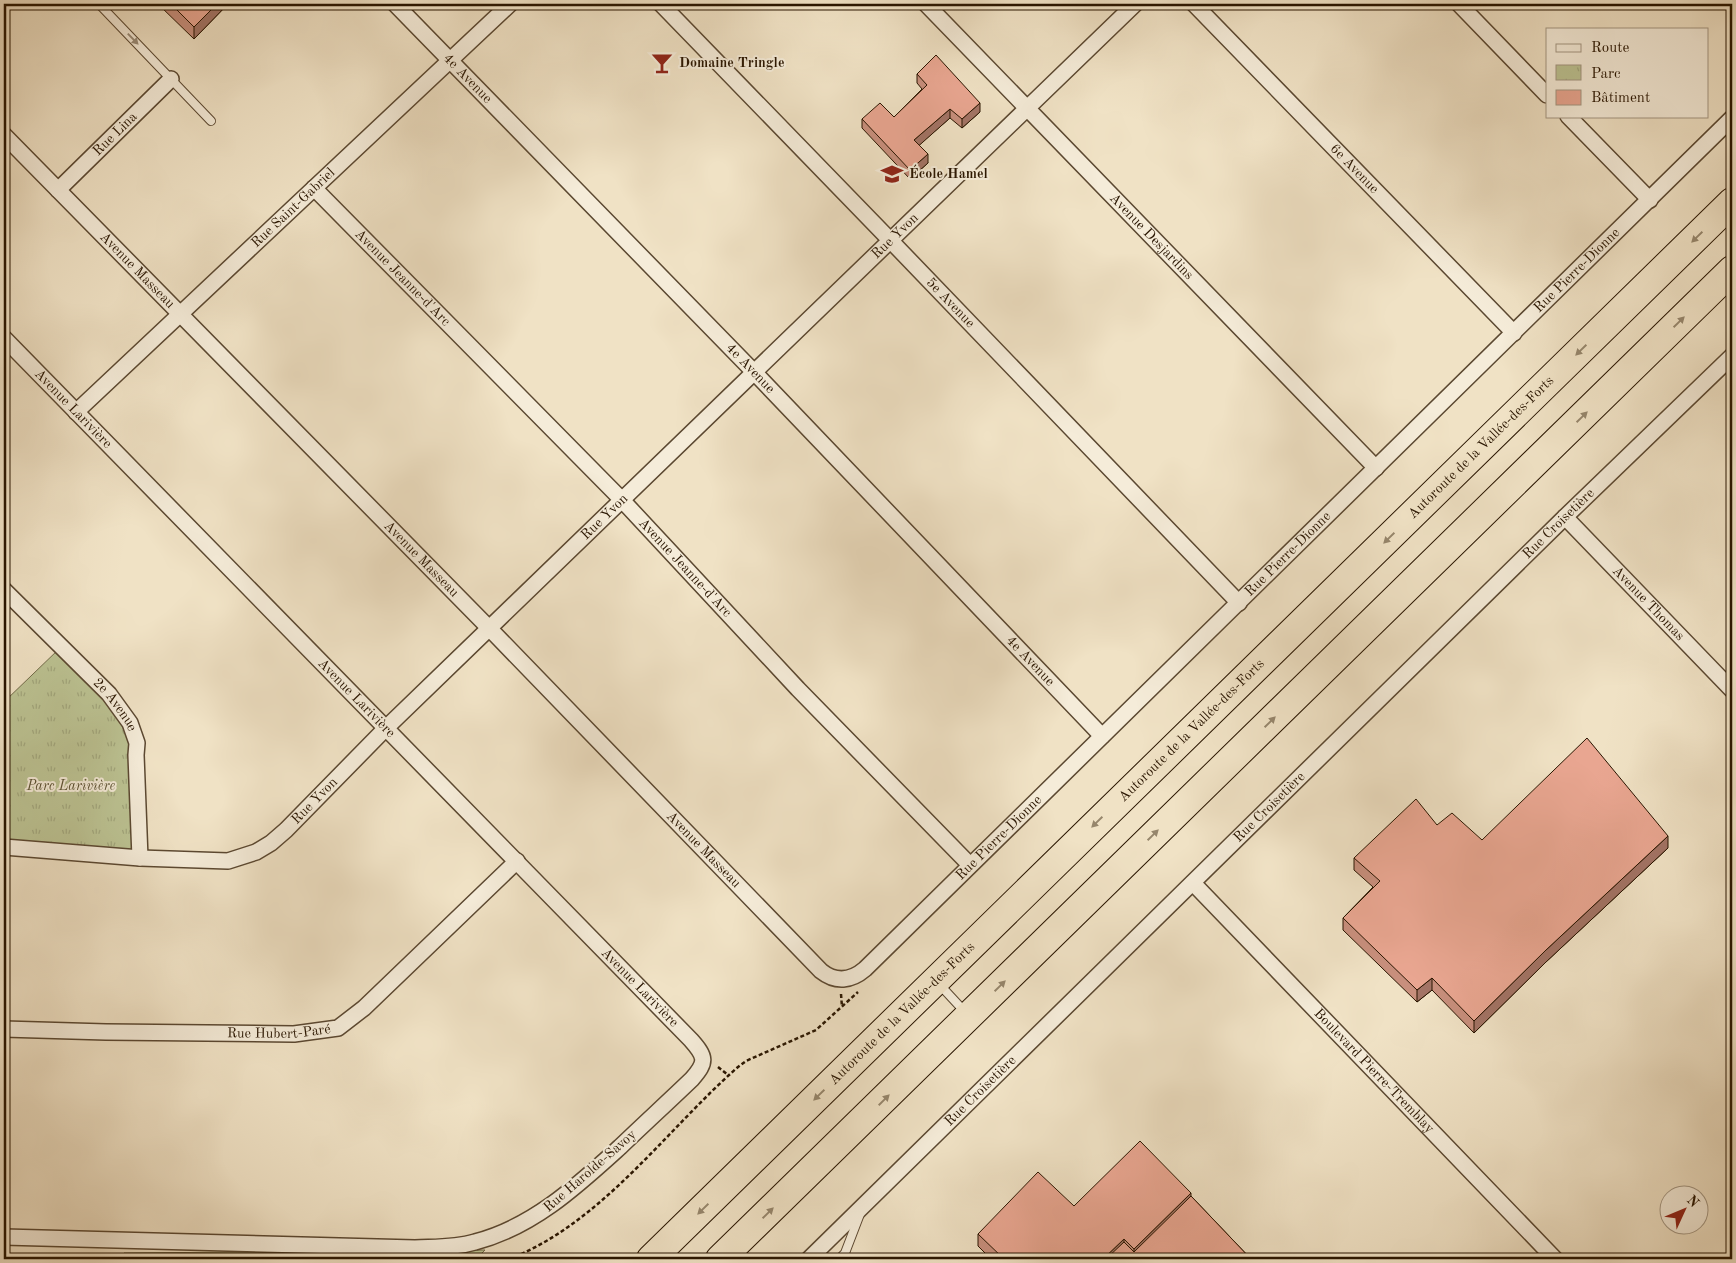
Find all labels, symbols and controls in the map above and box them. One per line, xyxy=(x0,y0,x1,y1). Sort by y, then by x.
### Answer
legend xyxy=(1546,28,1708,118)
one-way arrow xyxy=(127,33,139,45)
text: Route xyxy=(1591,41,1629,56)
bar icon: Domaine Tringle xyxy=(649,50,675,76)
street label: 4e Avenue xyxy=(441,51,495,106)
place label: Domaine Tringle xyxy=(679,56,785,70)
text: Parc xyxy=(1591,67,1621,82)
text: Bâtiment xyxy=(1591,91,1650,106)
street label: Rue Lina xyxy=(90,109,140,158)
street label: 6e Avenue xyxy=(1327,141,1381,196)
school or university icon: École Hamel xyxy=(879,161,905,187)
place label: École Hamel xyxy=(909,164,988,181)
street label: Rue Saint-Gabriel xyxy=(249,165,338,250)
street label: Avenue Desjardins xyxy=(1107,191,1196,282)
street label: Rue Yvon xyxy=(869,210,921,262)
street label: Rue Pierre-Dionne xyxy=(1531,225,1623,315)
street label: Avenue Jeanne-d'Arc xyxy=(352,227,453,329)
street label: Avenue Masseau xyxy=(97,230,178,311)
one-way arrow xyxy=(1692,230,1704,242)
street label: 5e Avenue xyxy=(924,275,977,330)
one-way arrow xyxy=(1672,316,1684,328)
street label: 4e Avenue xyxy=(723,341,777,396)
one-way arrow xyxy=(1575,344,1587,356)
street label: Avenue Larivière xyxy=(32,367,115,451)
street label: Autoroute de la Vallée-des-Forts xyxy=(1406,373,1557,521)
one-way arrow xyxy=(1576,411,1588,423)
street label: Rue Croisetière xyxy=(1520,486,1597,561)
street label: Rue Yvon xyxy=(578,491,631,542)
street label: Rue Pierre-Dionne xyxy=(1242,509,1333,599)
street label: Avenue Jeanne-d'Arc xyxy=(636,516,734,620)
street label: Avenue Masseau xyxy=(381,519,462,600)
one-way arrow xyxy=(1383,532,1395,544)
street label: Avenue Thomas xyxy=(1610,564,1687,643)
street label: 4e Avenue xyxy=(1004,633,1057,689)
street label: Avenue Larivière xyxy=(315,656,398,740)
street label: Autoroute de la Vallée-des-Forts xyxy=(1116,656,1267,804)
street label: 2e Avenue xyxy=(90,675,139,733)
one-way arrow xyxy=(1263,716,1275,728)
street label: Rue Croisetière xyxy=(1231,769,1308,845)
street label: Rue Yvon xyxy=(289,775,340,827)
park label: Parc Larivière xyxy=(26,779,115,793)
street label: Rue Pierre-Dionne xyxy=(953,793,1044,883)
street label: Avenue Masseau xyxy=(664,809,744,891)
one-way arrow xyxy=(1092,816,1104,828)
one-way arrow xyxy=(1147,829,1159,841)
street label: Autoroute de la Vallée-des-Forts xyxy=(827,940,977,1088)
street label: Avenue Larivière xyxy=(598,946,681,1030)
one-way arrow xyxy=(994,980,1006,992)
street label: Boulevard Pierre-Tremblay xyxy=(1311,1006,1437,1136)
street label: Rue Hubert-Paré xyxy=(227,1022,332,1041)
street label: Rue Croisetière xyxy=(942,1053,1019,1129)
one-way arrow xyxy=(813,1089,825,1101)
one-way arrow xyxy=(878,1094,890,1106)
street label: Rue Harolde-Savoy xyxy=(541,1127,639,1215)
north arrow xyxy=(1658,1186,1708,1236)
text: N xyxy=(1684,1193,1702,1211)
one-way arrow xyxy=(697,1203,709,1215)
one-way arrow xyxy=(762,1207,774,1219)

